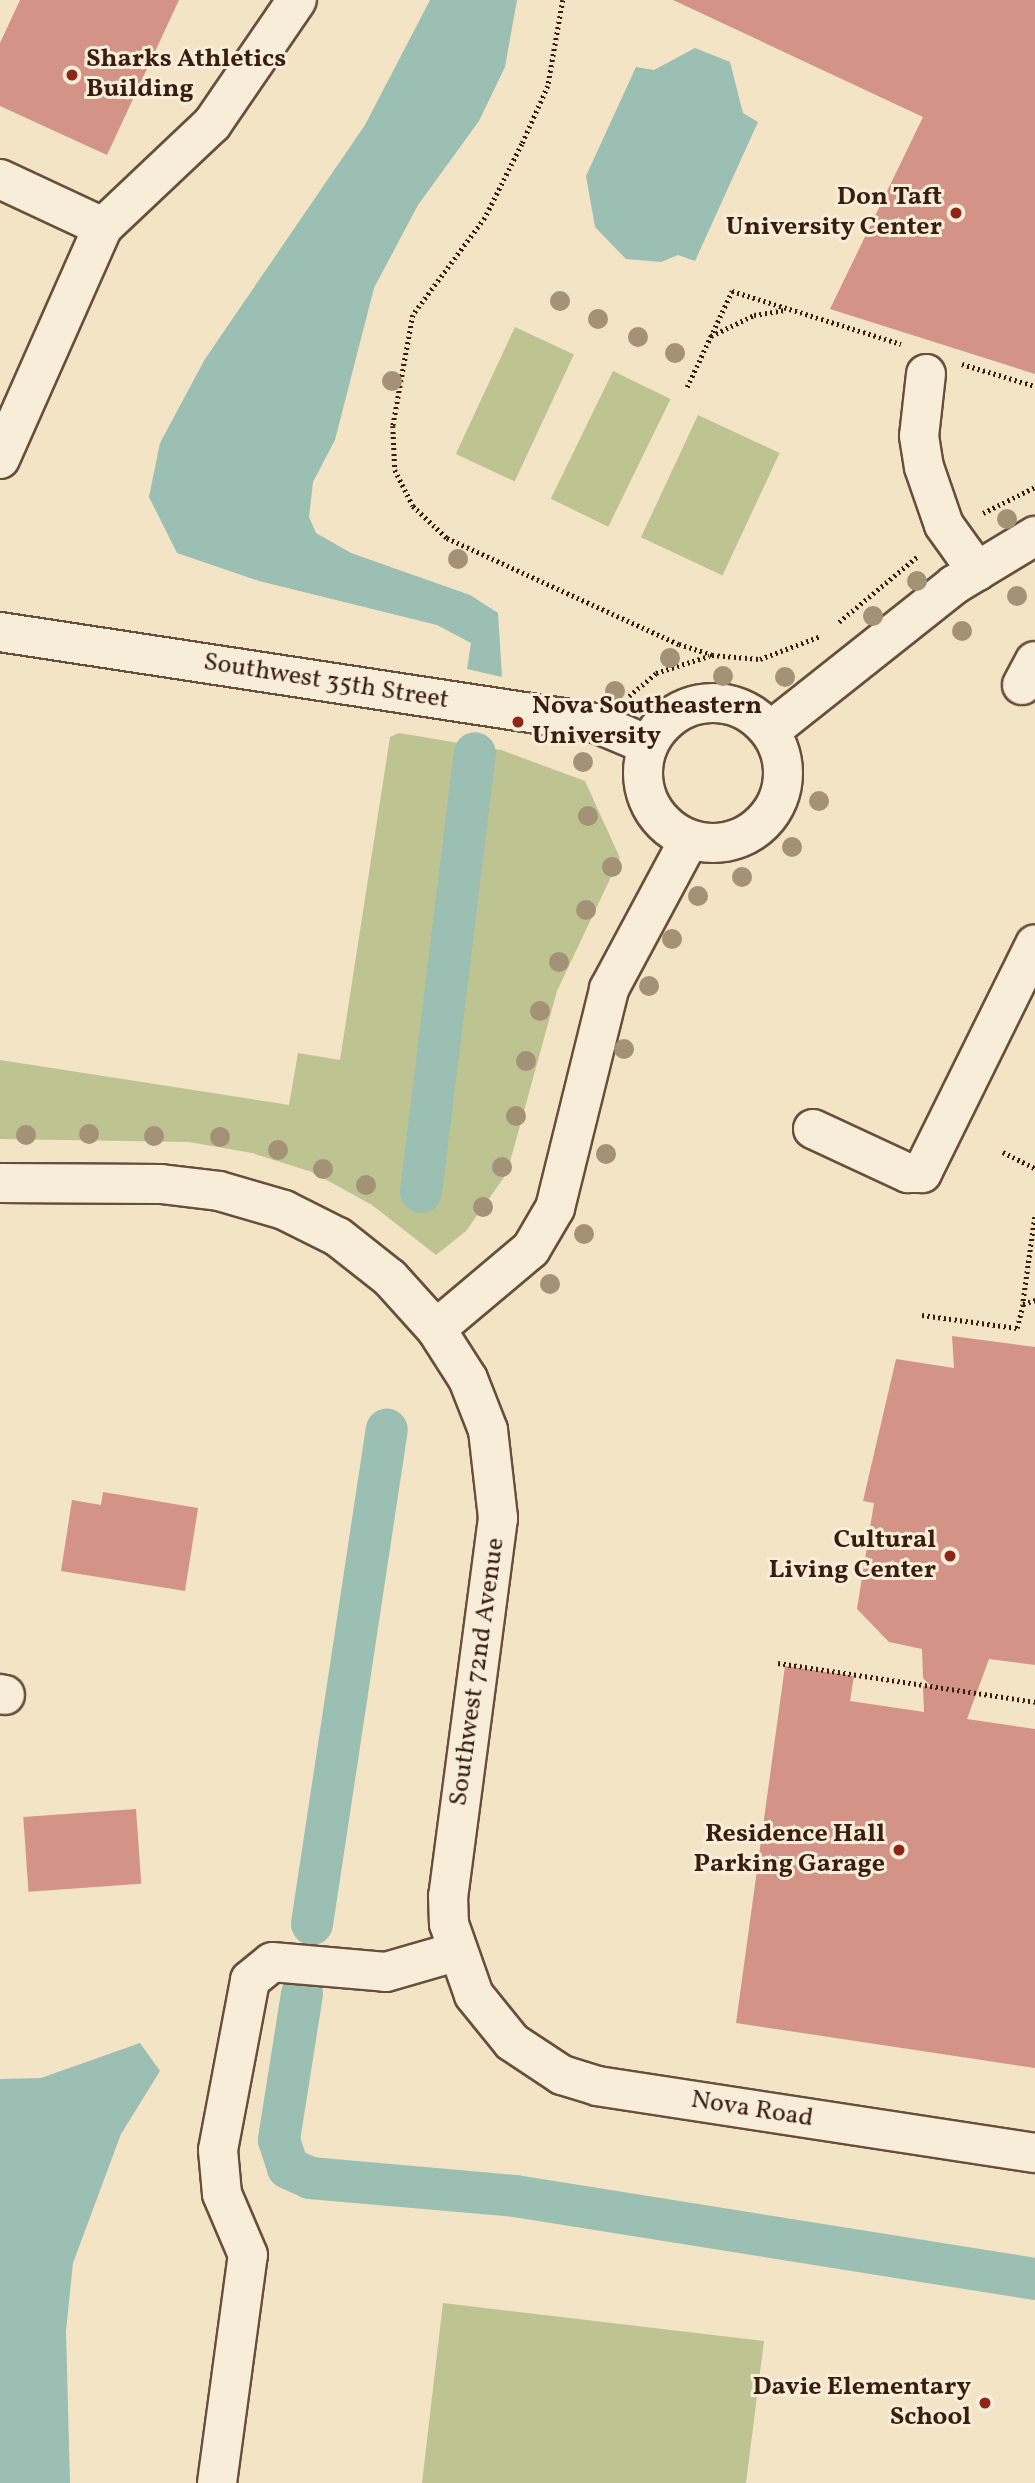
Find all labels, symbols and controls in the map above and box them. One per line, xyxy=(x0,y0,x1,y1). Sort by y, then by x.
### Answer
place label: Sharks Athletics Building xyxy=(86,44,286,106)
marker: Sharks Athletics Building xyxy=(64,67,80,83)
place label: Don Taft University Center xyxy=(725,182,942,244)
marker: Don Taft University Center xyxy=(948,205,964,221)
street label: Southwest 35th Street xyxy=(201,647,451,717)
place label: Nova Southeastern University xyxy=(532,691,762,752)
marker: Nova Southeastern University xyxy=(510,714,526,730)
place label: Cultural Living Center xyxy=(769,1525,936,1586)
street label: Southwest 72nd Avenue xyxy=(444,1536,512,1808)
marker: Cultural Living Center xyxy=(942,1548,958,1564)
place label: Residence Hall Parking Garage xyxy=(693,1819,885,1881)
marker: Residence Hall Parking Garage xyxy=(891,1842,907,1858)
street label: Nova Road xyxy=(689,2085,815,2135)
place label: Davie Elementary School xyxy=(753,2372,971,2434)
marker: Davie Elementary School xyxy=(977,2395,993,2411)

